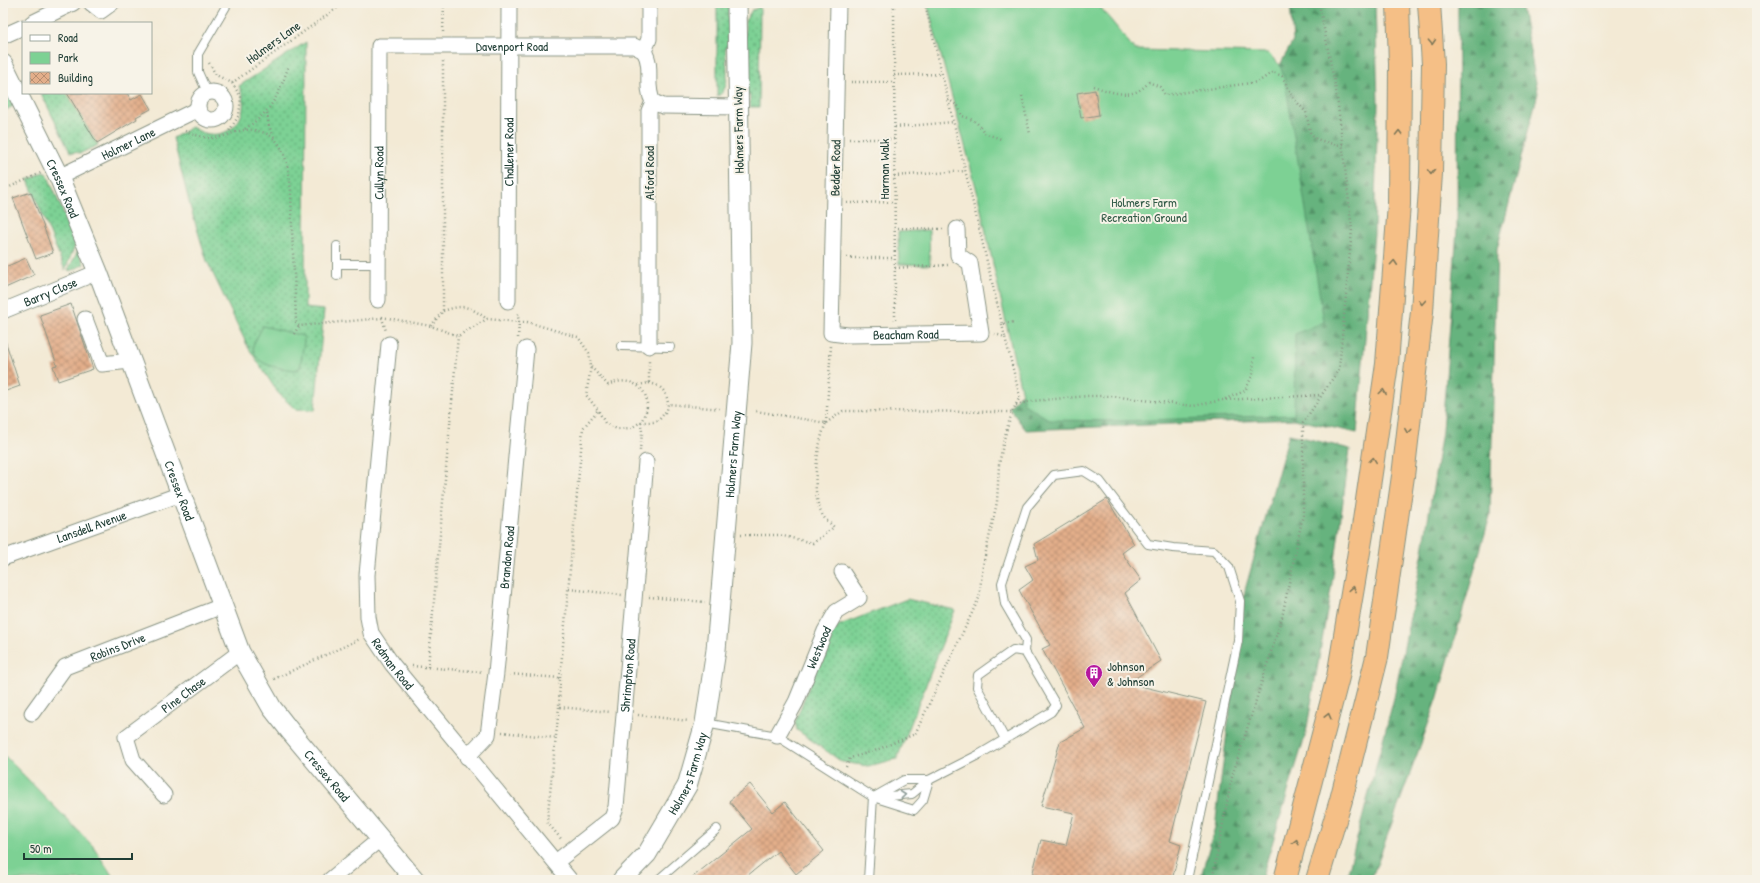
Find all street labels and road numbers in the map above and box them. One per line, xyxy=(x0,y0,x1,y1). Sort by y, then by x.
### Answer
street label: Holmers Lane xyxy=(242,16,304,68)
street label: Davenport Road xyxy=(476,37,548,55)
street label: Holmers Farm Way xyxy=(728,86,748,174)
street label: Challener Road xyxy=(499,118,518,186)
street label: Holmer Lane xyxy=(98,122,158,164)
street label: Harman Walk xyxy=(875,138,893,199)
street label: Bedder Road xyxy=(826,140,844,196)
street label: Cullyn Road xyxy=(369,146,388,200)
street label: Alford Road xyxy=(640,146,658,200)
street label: Cressex Road xyxy=(42,156,84,220)
street label: Barry Close xyxy=(21,273,80,311)
street label: Beacham Road xyxy=(873,325,939,344)
street label: Holmers Farm Way xyxy=(720,409,745,498)
street label: Cressex Road xyxy=(160,458,199,523)
street label: Lansdell Avenue xyxy=(54,505,129,547)
street label: Brandon Road xyxy=(495,525,519,590)
street label: Westwood xyxy=(802,623,835,671)
street label: Robins Drive xyxy=(87,628,148,665)
street label: Redman Road xyxy=(368,634,418,693)
street label: Shrimpton Road xyxy=(615,638,640,713)
street label: Pine Chase xyxy=(157,672,209,717)
street label: Holmers Farm Way xyxy=(663,729,711,818)
street label: Cressex Road xyxy=(300,745,354,805)

